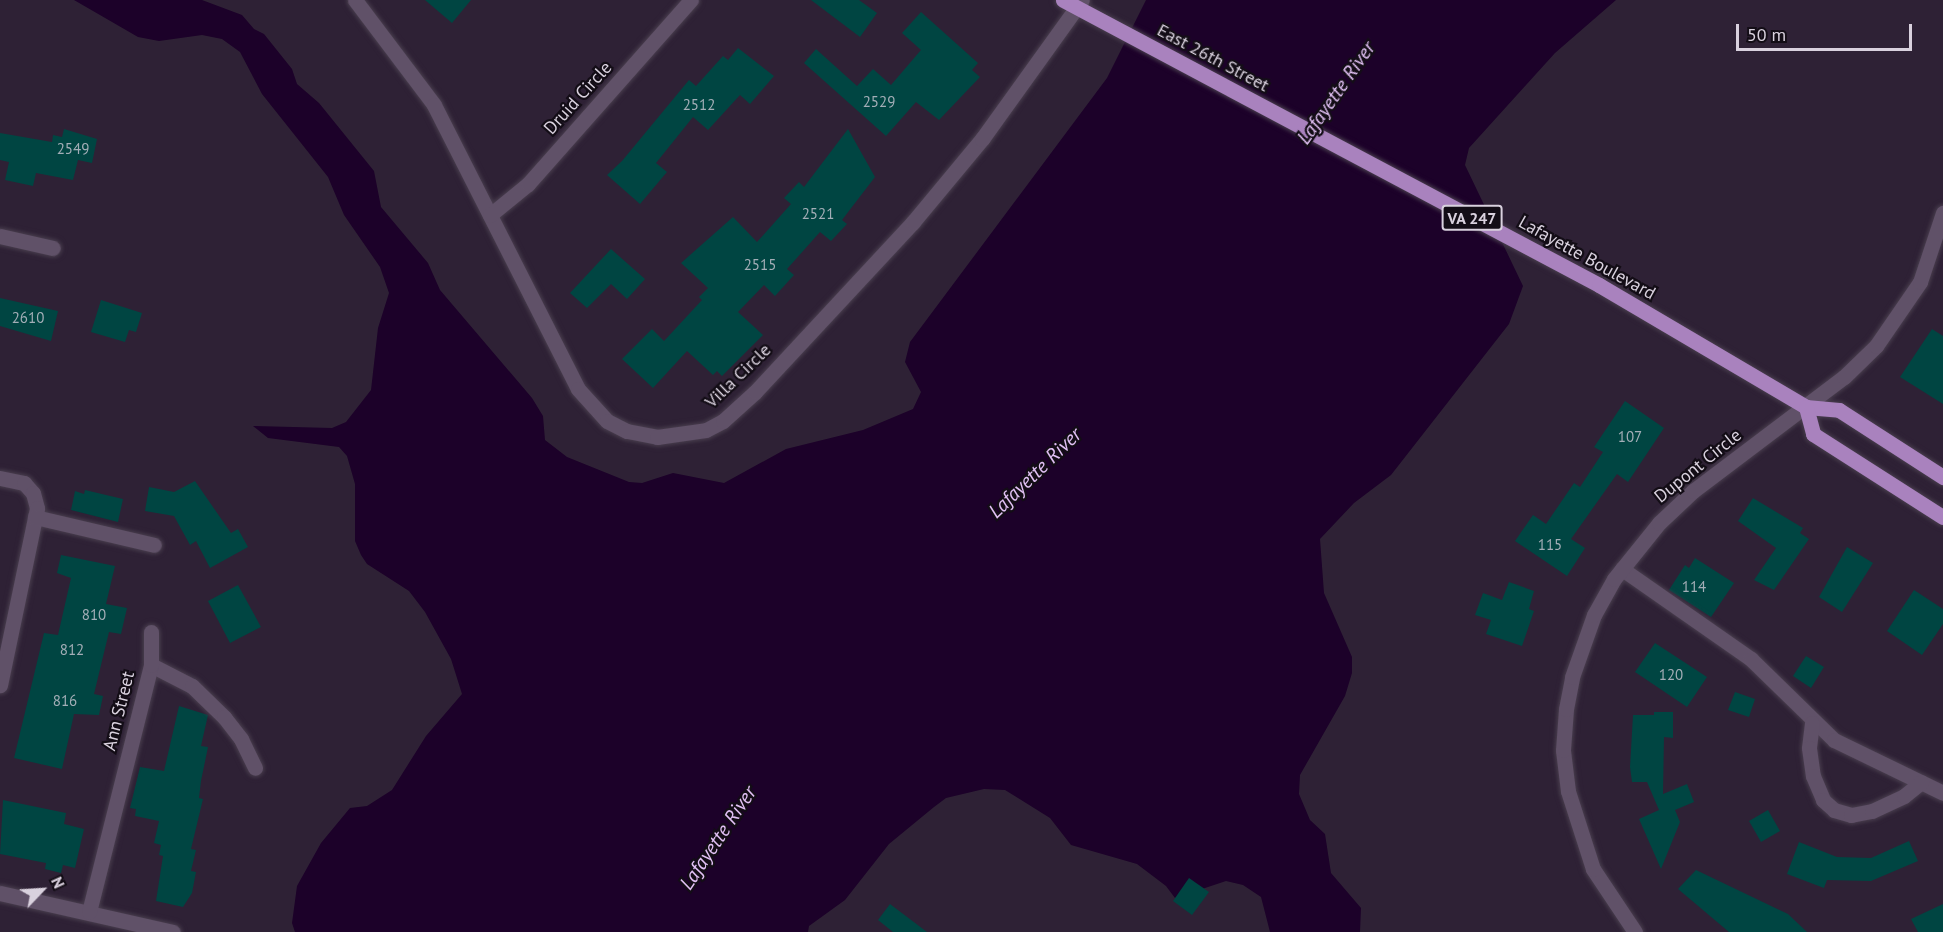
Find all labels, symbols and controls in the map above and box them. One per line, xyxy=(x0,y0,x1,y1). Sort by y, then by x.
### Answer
scale bar xyxy=(1739,12,1914,50)
street label: East 26th Street xyxy=(1153,19,1273,97)
text: 50 m xyxy=(1747,23,1786,46)
water label: Lafayette River xyxy=(1292,37,1380,149)
street label: Druid Circle xyxy=(540,57,616,139)
house number: 2529 xyxy=(863,93,895,111)
house number: 2512 xyxy=(683,96,715,114)
house number: 2549 xyxy=(57,140,89,158)
house number: 2521 xyxy=(802,205,834,223)
road number: VA 247 xyxy=(1440,205,1504,231)
street label: Lafayette Boulevard xyxy=(1515,211,1659,305)
house number: 2515 xyxy=(744,256,776,274)
house number: 2610 xyxy=(12,309,44,327)
street label: Villa Circle xyxy=(701,339,775,413)
water label: Lafayette River xyxy=(984,423,1086,523)
street label: Dupont Circle xyxy=(1650,424,1746,508)
house number: 107 xyxy=(1618,428,1642,446)
house number: 115 xyxy=(1538,536,1562,554)
house number: 114 xyxy=(1682,578,1706,596)
house number: 810 xyxy=(82,606,106,624)
house number: 812 xyxy=(60,641,84,659)
house number: 120 xyxy=(1659,666,1683,684)
street label: Ann Street xyxy=(99,669,139,753)
house number: 816 xyxy=(53,692,77,710)
water label: Lafayette River xyxy=(675,782,761,894)
north arrow xyxy=(12,860,72,920)
text: N xyxy=(47,873,70,891)

